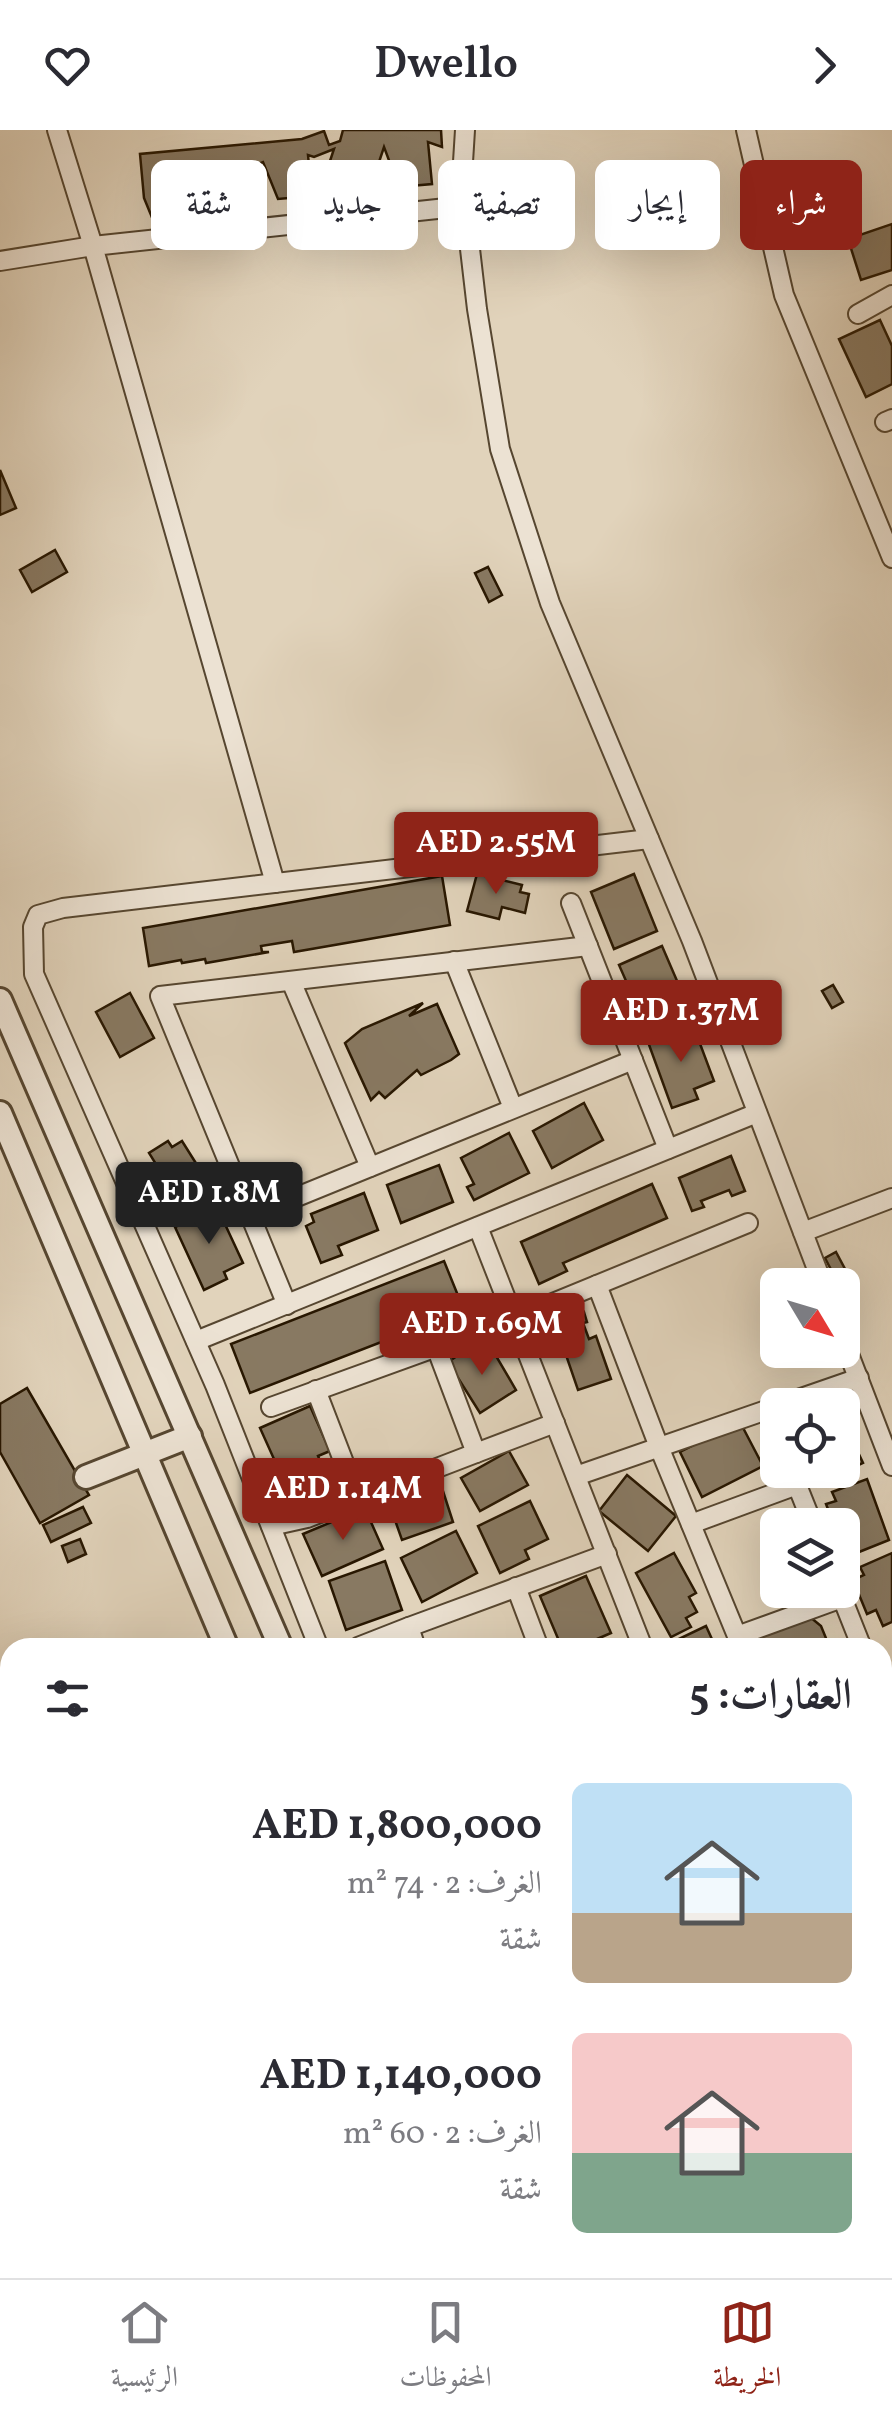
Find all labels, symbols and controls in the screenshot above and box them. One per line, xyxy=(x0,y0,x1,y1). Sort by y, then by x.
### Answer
text: Dwello xyxy=(374,34,518,97)
icon: heart xyxy=(40,38,95,93)
icon: forward xyxy=(797,38,852,93)
chip: شقة xyxy=(151,160,267,250)
chip: جديد xyxy=(287,160,418,250)
chip: تصفية xyxy=(438,160,575,250)
chip: إيجار xyxy=(595,160,720,250)
chip: شراء xyxy=(740,160,862,250)
pin: AED 2.55M xyxy=(382,812,610,897)
text: AED 2.55M xyxy=(416,822,576,866)
pin: AED 1.37M xyxy=(567,980,795,1065)
text: AED 1.37M xyxy=(603,990,759,1034)
pin: AED 1.8M xyxy=(106,1162,312,1247)
text: AED 1.8M xyxy=(138,1172,280,1216)
north arrow xyxy=(760,1268,860,1368)
map controls xyxy=(760,1268,860,1608)
pin: AED 1.69M xyxy=(368,1293,596,1378)
text: AED 1.69M xyxy=(402,1303,562,1347)
button: locate xyxy=(760,1388,860,1488)
pin: AED 1.14M xyxy=(229,1458,457,1543)
text: AED 1.14M xyxy=(264,1468,422,1512)
button: layers xyxy=(760,1508,860,1608)
text: العقارات: 5 xyxy=(689,1668,852,1727)
icon: filters xyxy=(40,1671,95,1726)
text: AED 1,800,000 xyxy=(252,1798,542,1857)
icon: home xyxy=(652,1823,772,1943)
text: الغرف: 2 · 74 m² xyxy=(347,1863,542,1907)
text: شقة xyxy=(500,1919,542,1963)
text: AED 1,140,000 xyxy=(260,2048,542,2107)
icon: home xyxy=(652,2073,772,2193)
text: الغرف: 2 · 60 m² xyxy=(343,2113,542,2157)
text: شقة xyxy=(500,2169,542,2213)
tab: الرئيسية xyxy=(111,2295,178,2404)
tab: المحفوظات xyxy=(399,2295,492,2404)
tab: الخريطة xyxy=(713,2295,781,2404)

